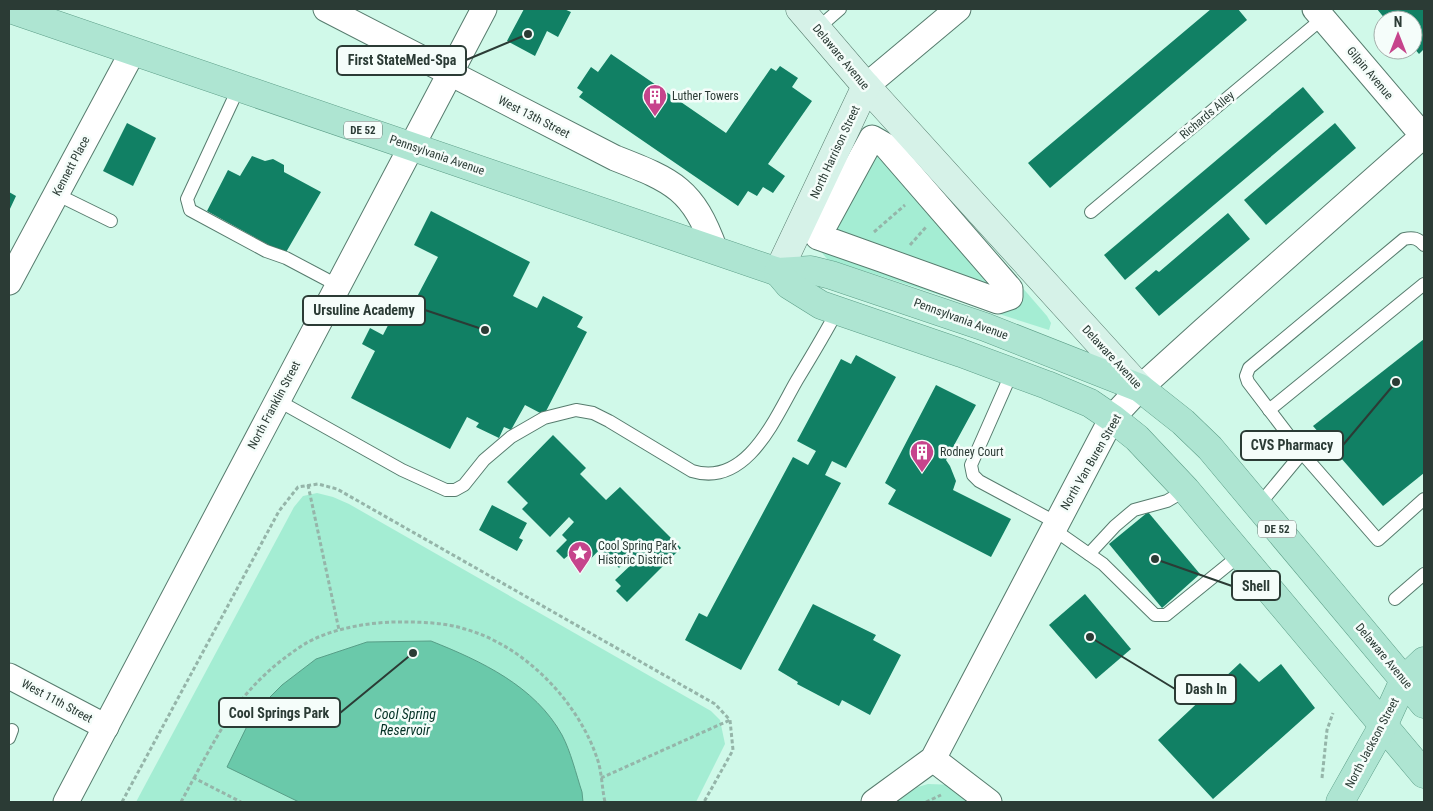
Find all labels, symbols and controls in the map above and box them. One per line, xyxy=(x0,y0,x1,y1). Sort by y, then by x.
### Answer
north arrow xyxy=(1373,10,1423,60)
text: N xyxy=(1394,14,1402,30)
street label: Delaware Avenue xyxy=(810,21,873,93)
street label: Gilpin Avenue xyxy=(1344,44,1396,102)
callout: First StateMed-Spa xyxy=(337,46,466,75)
text: First StateMed-Spa xyxy=(348,52,457,68)
building icon: Luther Towers xyxy=(642,83,668,117)
street label: Richards Alley xyxy=(1177,88,1237,142)
place label: Luther Towers xyxy=(672,89,739,103)
street label: West 13th Street xyxy=(496,93,573,141)
street label: North Harrison Street xyxy=(807,103,863,201)
road number: DE 52 xyxy=(344,122,382,138)
street label: Pennsylvania Avenue xyxy=(388,132,487,178)
street label: Kennett Place xyxy=(49,133,93,198)
street label: Pennsylvania Avenue xyxy=(912,295,1010,343)
callout: Ursuline Academy xyxy=(303,296,425,325)
text: Ursuline Academy xyxy=(313,302,415,318)
street label: Delaware Avenue xyxy=(1079,323,1145,392)
street label: North Franklin Street xyxy=(245,358,303,451)
street label: North Van Buren Street xyxy=(1058,411,1124,512)
callout: CVS Pharmacy xyxy=(1241,431,1343,460)
text: CVS Pharmacy xyxy=(1251,437,1334,453)
building icon: Rodney Court xyxy=(909,439,935,473)
place label: Rodney Court xyxy=(940,445,1004,459)
road number: DE 52 xyxy=(1258,520,1296,538)
place label: Cool Spring Park Historic District xyxy=(598,539,677,567)
place icon: Cool Spring Park Historic District xyxy=(567,540,593,574)
callout: Shell xyxy=(1232,571,1280,600)
text: Shell xyxy=(1242,578,1270,594)
street label: Delaware Avenue xyxy=(1353,620,1416,692)
callout: Dash In xyxy=(1175,675,1236,704)
street label: West 11th Street xyxy=(19,676,95,726)
text: Dash In xyxy=(1185,681,1227,697)
street label: North Jackson Street xyxy=(1342,695,1402,791)
callout: Cool Springs Park xyxy=(219,698,340,727)
text: Cool Springs Park xyxy=(229,705,330,721)
water label: Cool Spring Reservoir xyxy=(374,706,436,738)

